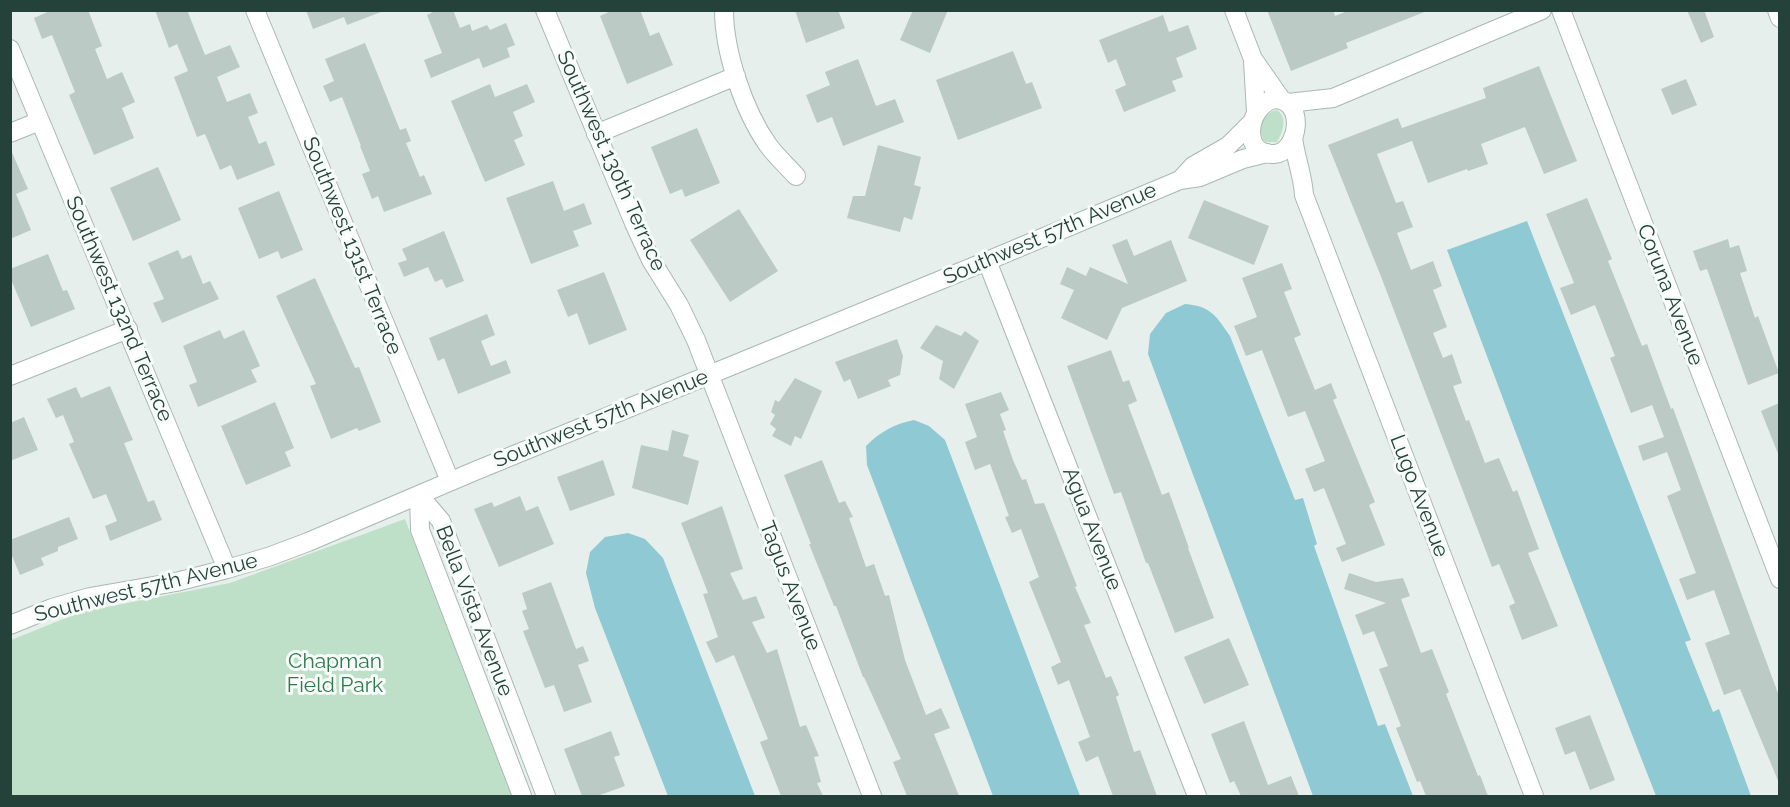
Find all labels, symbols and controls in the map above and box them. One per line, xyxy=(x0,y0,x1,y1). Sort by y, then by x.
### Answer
street label: Southwest 130th Terrace xyxy=(551,47,671,275)
street label: Southwest 131st Terrace xyxy=(297,133,407,359)
street label: Southwest 57th Avenue xyxy=(940,178,1160,290)
street label: Southwest 132nd Terrace xyxy=(60,192,178,426)
street label: Coruna Avenue xyxy=(1631,221,1709,369)
street label: Southwest 57th Avenue xyxy=(490,364,712,474)
street label: Lugo Avenue xyxy=(1384,431,1454,561)
street label: Agua Avenue xyxy=(1057,464,1127,594)
street label: Tagus Avenue xyxy=(754,518,826,654)
street label: Bella Vista Avenue xyxy=(430,522,518,700)
street label: Southwest 57th Avenue xyxy=(32,548,260,628)
park label: Chapman Field Park xyxy=(287,649,383,699)

